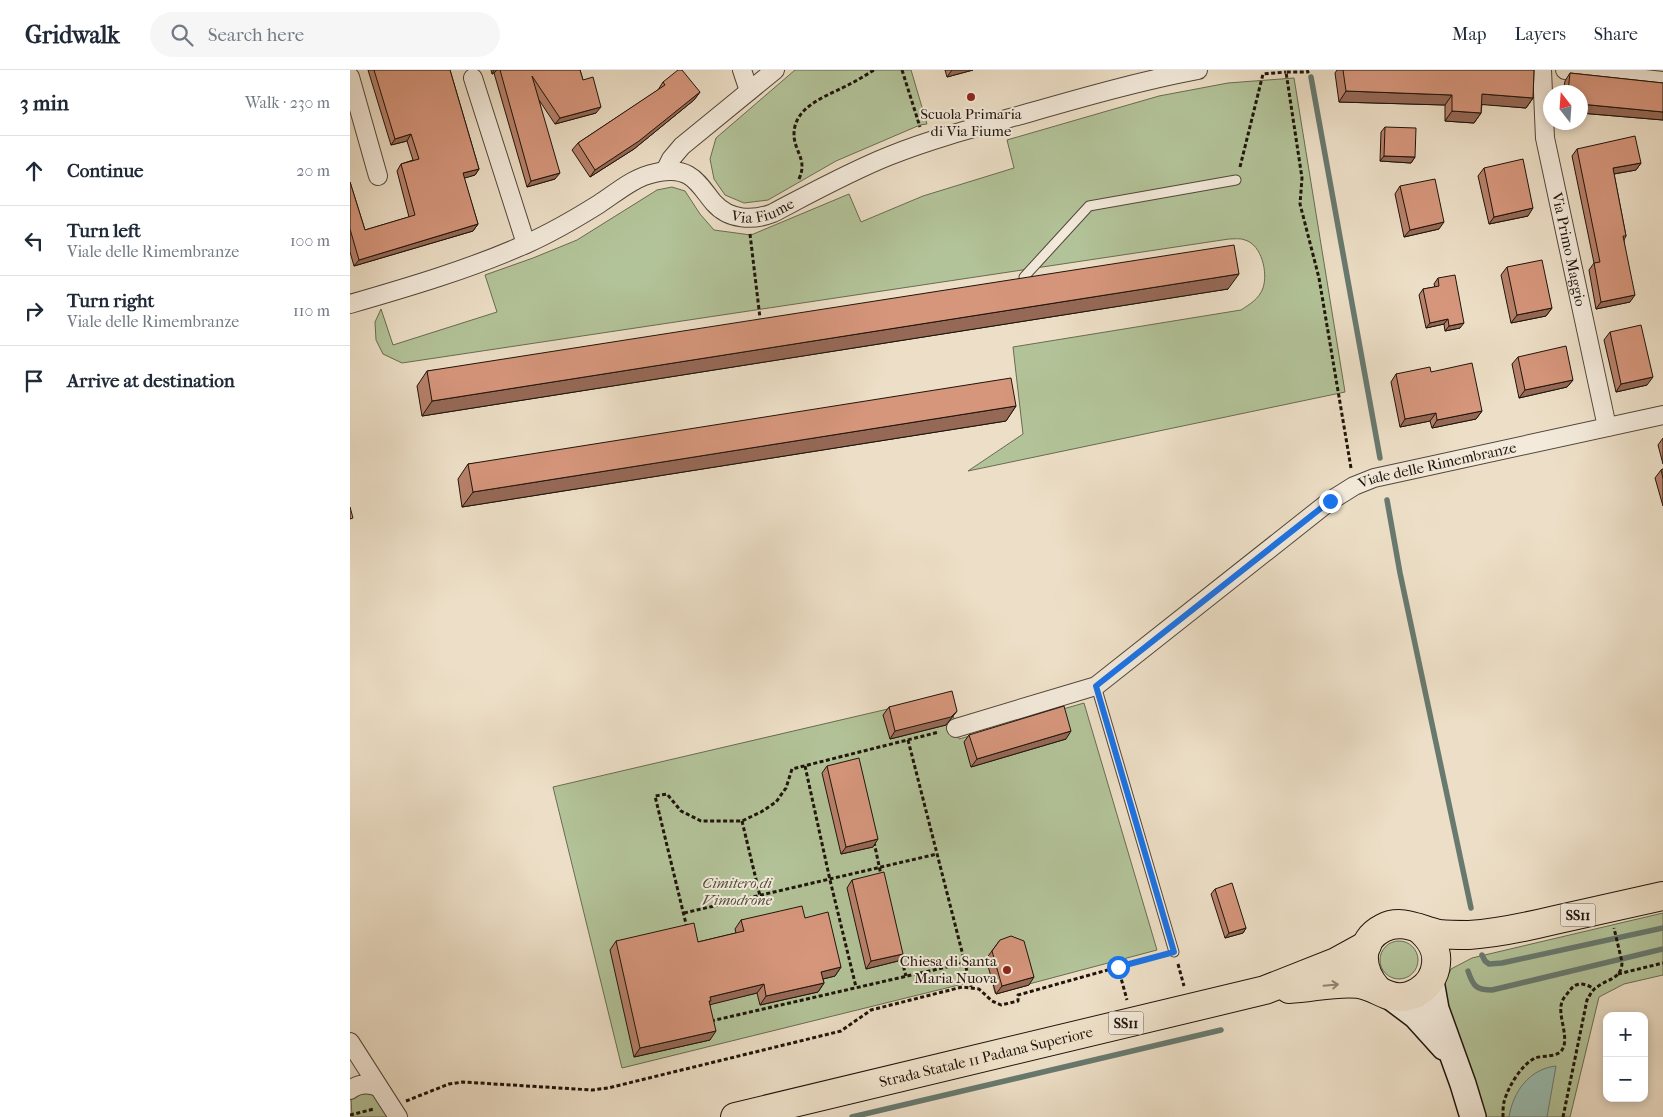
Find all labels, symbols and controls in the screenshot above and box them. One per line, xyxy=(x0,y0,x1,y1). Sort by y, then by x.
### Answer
search box xyxy=(150,12,500,57)
text: Gridwalk xyxy=(25,21,120,49)
icon: search xyxy=(168,21,196,49)
text: Search here xyxy=(208,24,304,46)
text: Map xyxy=(1452,24,1486,45)
text: Layers xyxy=(1514,24,1566,45)
text: Share xyxy=(1594,24,1638,45)
north arrow xyxy=(1543,85,1588,130)
text: 3 min xyxy=(20,91,69,115)
marker: Scuola Primaria di Via Fiume xyxy=(965,91,977,103)
text: Walk · 230 m xyxy=(245,93,330,112)
place label: Scuola Primaria di Via Fiume xyxy=(920,105,1023,140)
icon: ahead xyxy=(20,157,48,185)
text: Continue xyxy=(67,160,143,182)
text: 20 m xyxy=(296,161,330,180)
street label: Via Primo Maggio xyxy=(1548,190,1590,308)
street label: Via Fiume xyxy=(728,194,798,227)
text: Turn left xyxy=(67,220,141,242)
icon: left xyxy=(20,227,48,255)
text: 100 m xyxy=(290,231,330,250)
text: Viale delle Rimembranze xyxy=(67,242,239,261)
text: Turn right xyxy=(67,290,154,312)
icon: right xyxy=(20,297,48,325)
text: 110 m xyxy=(293,301,330,320)
text: Viale delle Rimembranze xyxy=(67,312,239,331)
icon: arrive xyxy=(20,367,48,395)
text: Arrive at destination xyxy=(67,370,235,392)
street label: Viale delle Rimembranze xyxy=(1355,438,1519,493)
route end xyxy=(1319,490,1342,513)
park label: Cimitero di Vimodrone xyxy=(702,874,773,909)
road number: SS11 xyxy=(1560,904,1596,926)
place label: Chiesa di Santa Maria Nuova xyxy=(900,952,998,987)
route start xyxy=(1107,956,1130,979)
marker: Chiesa di Santa Maria Nuova xyxy=(1001,964,1013,976)
one-way arrow xyxy=(1323,981,1339,990)
road number: SS11 xyxy=(1108,1011,1144,1034)
map controls xyxy=(1603,1012,1648,1102)
button: + xyxy=(1603,1012,1648,1057)
street label: Strada Statale 11 Padana Superiore xyxy=(877,1022,1095,1091)
button: − xyxy=(1603,1057,1648,1102)

